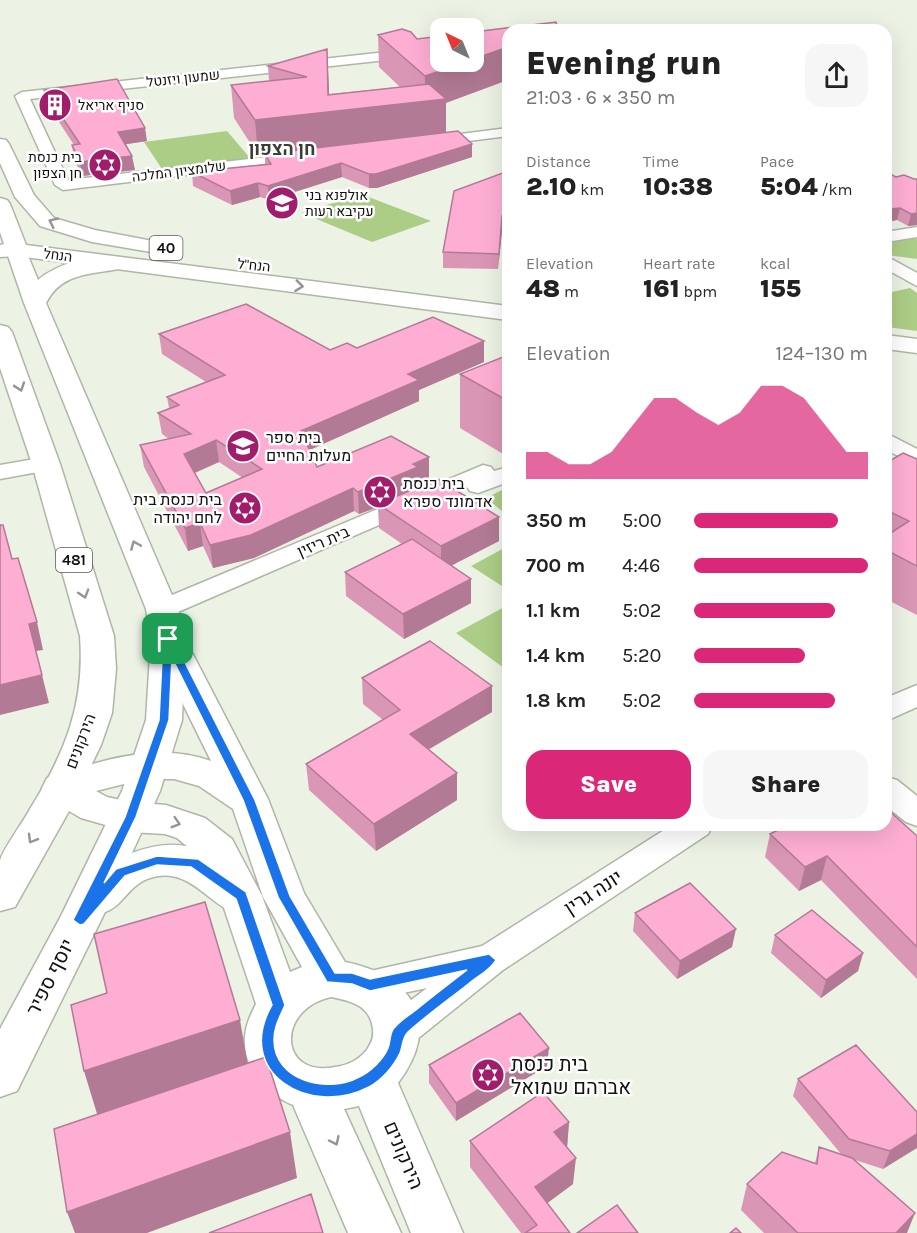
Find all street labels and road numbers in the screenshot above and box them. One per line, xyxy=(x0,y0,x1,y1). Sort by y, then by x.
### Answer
street label: שמעון ויזנטל xyxy=(145,66,221,91)
street label: שלומציון המלכה xyxy=(131,157,227,186)
road number: 40 xyxy=(150,236,182,260)
street label: הנחל xyxy=(43,245,73,266)
street label: הנח"ל xyxy=(237,255,271,276)
street label: בית ריזין xyxy=(294,522,353,561)
road number: 481 xyxy=(56,548,92,572)
street label: הירקונים xyxy=(61,711,100,771)
street label: יונה גרין xyxy=(560,865,627,920)
street label: יוסף ספיר xyxy=(21,935,79,1019)
street label: הירקונים xyxy=(379,1118,428,1193)

